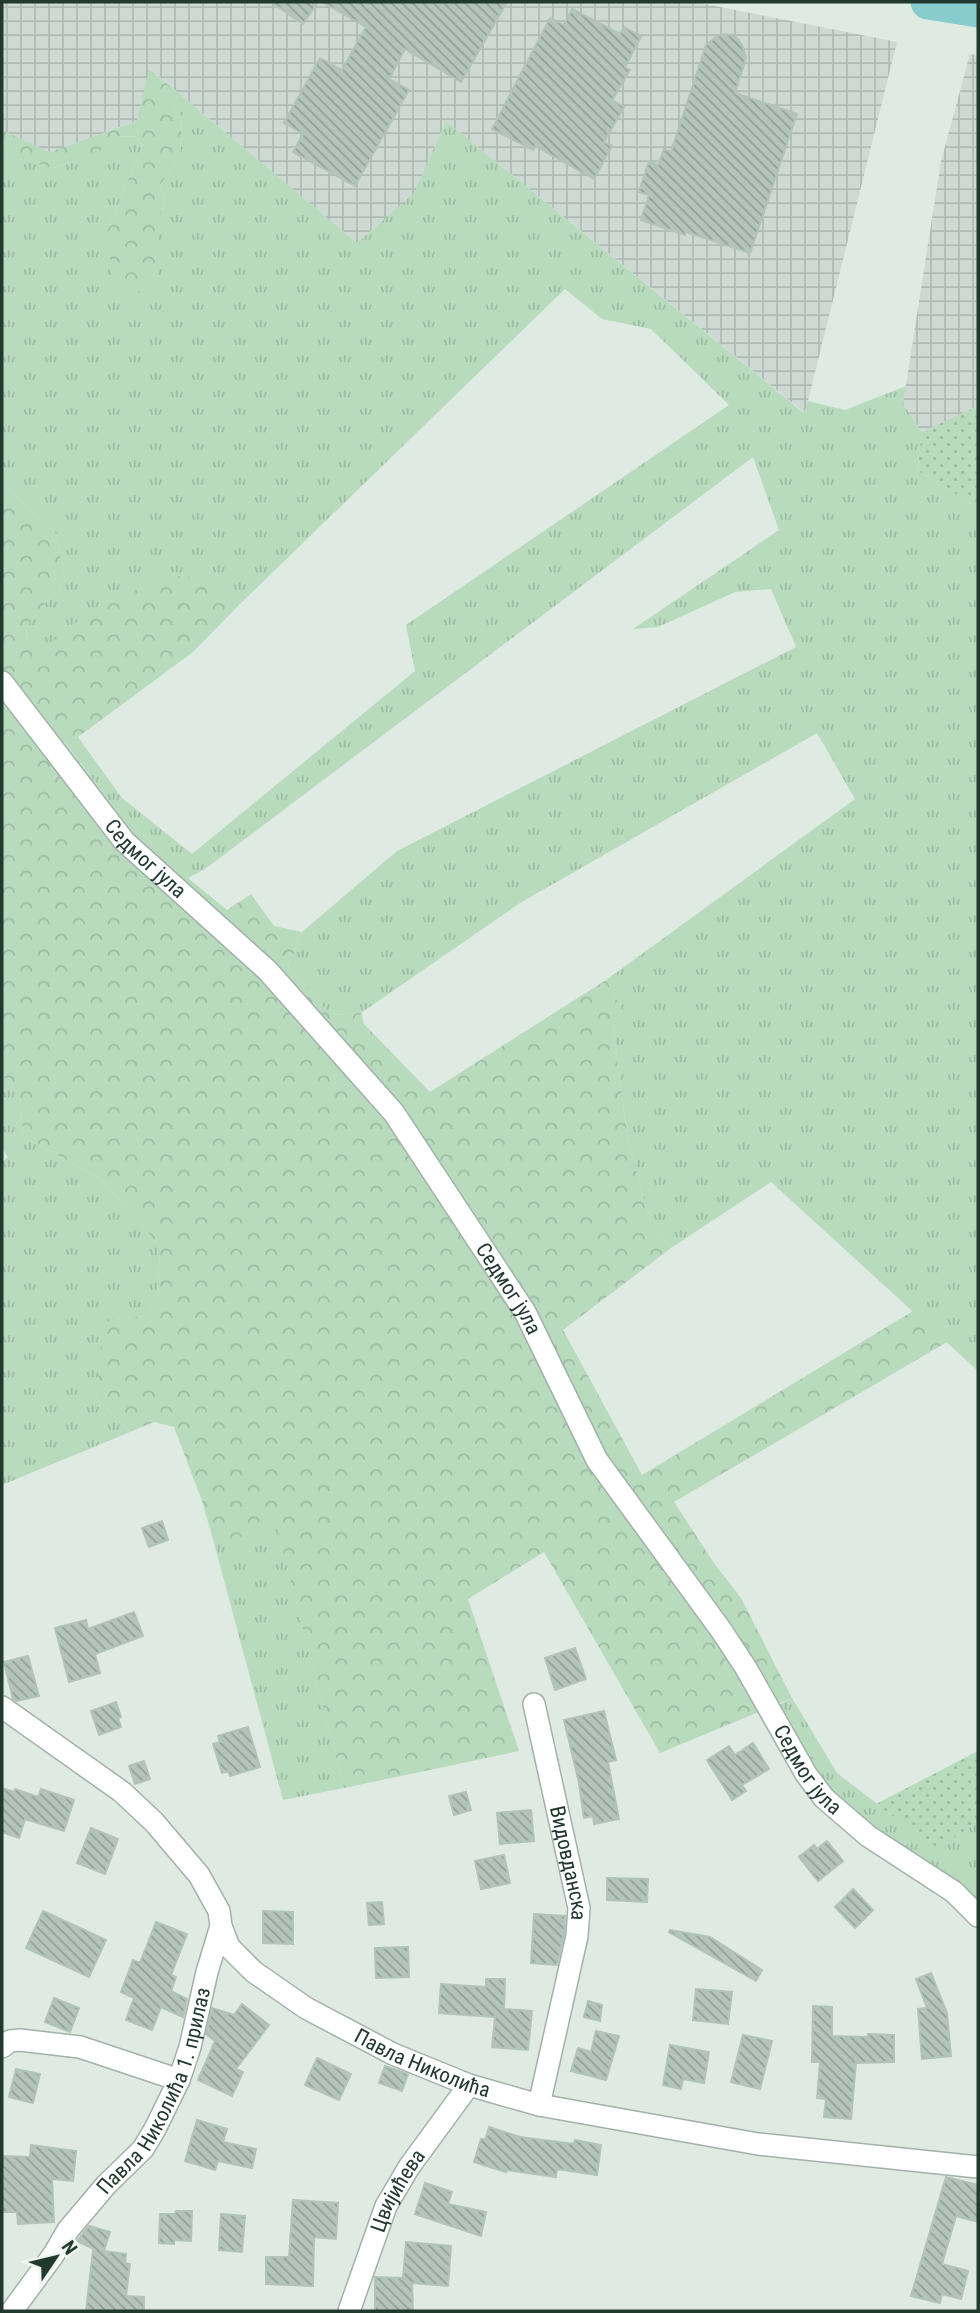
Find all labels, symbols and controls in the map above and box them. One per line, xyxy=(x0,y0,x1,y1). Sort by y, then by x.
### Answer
street label: Седмог јула xyxy=(100,814,191,903)
street label: Седмог јула xyxy=(471,1238,546,1338)
street label: Седмог јула xyxy=(769,1721,846,1820)
street label: Видовданска xyxy=(545,1804,591,1921)
street label: Павла Николића 1. прилаз xyxy=(92,1985,215,2199)
street label: Павла Николића xyxy=(350,2024,493,2102)
street label: Цвијићева xyxy=(366,2145,430,2235)
north arrow xyxy=(21,2222,91,2292)
text: N xyxy=(57,2236,82,2259)

